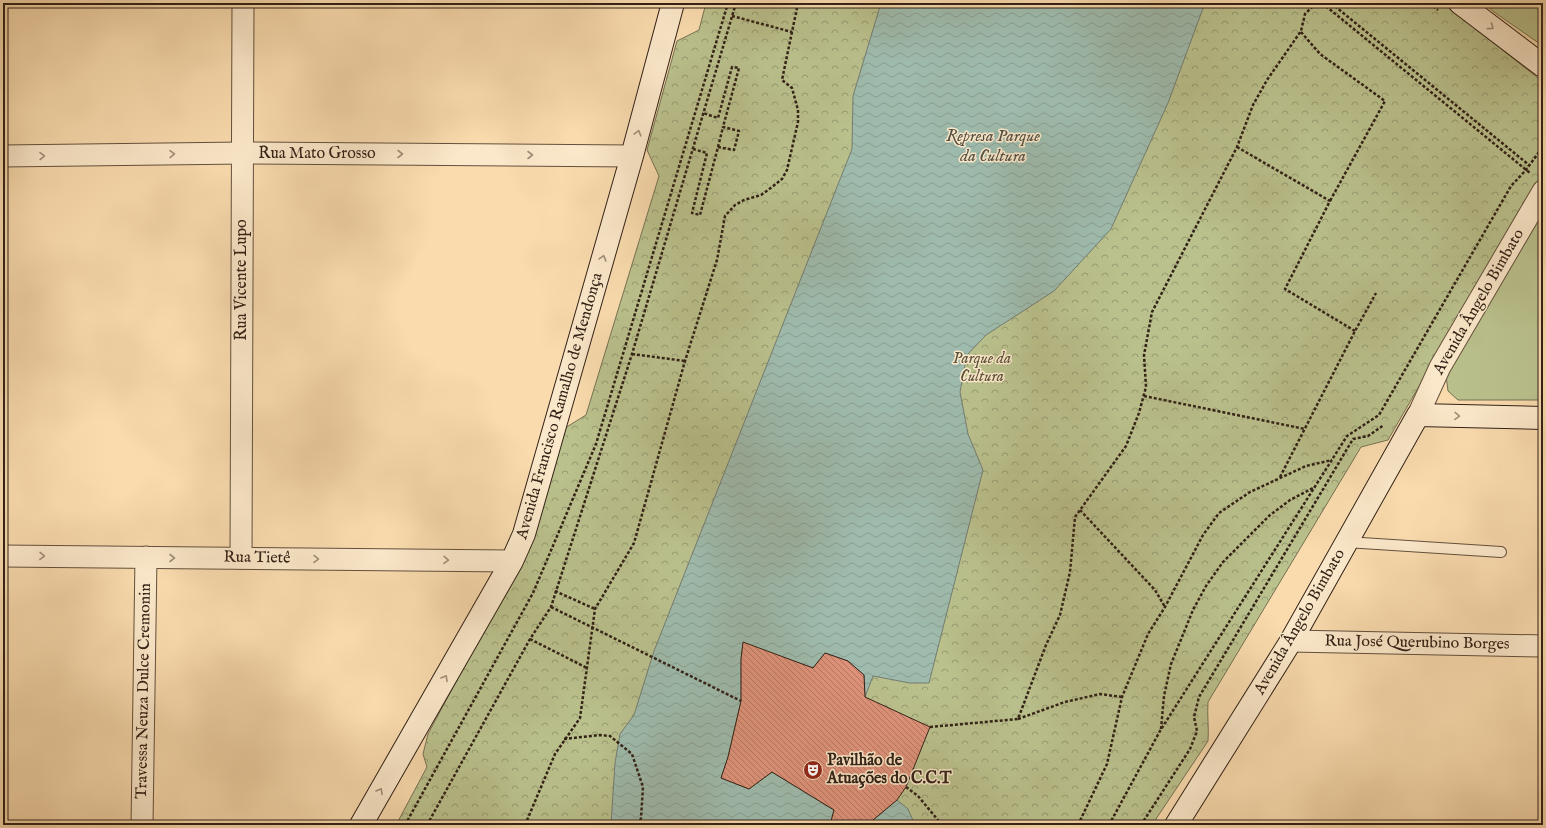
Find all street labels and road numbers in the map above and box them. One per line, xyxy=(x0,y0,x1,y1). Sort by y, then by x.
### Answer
street label: Rua Mato Grosso xyxy=(258,144,376,164)
street label: Rua Vicente Lupo xyxy=(232,219,252,341)
street label: Avenida Ângelo Bimbato xyxy=(1427,224,1529,379)
street label: Avenida Francisco Ramalho de Mendonça xyxy=(512,270,608,543)
street label: Avenida Ângelo Bimbato xyxy=(1248,544,1350,699)
street label: Rua Tietê xyxy=(223,547,291,569)
street label: Travessa Neuza Dulce Cremonin xyxy=(132,582,156,799)
street label: Rua José Querubino Borges xyxy=(1324,631,1510,655)

